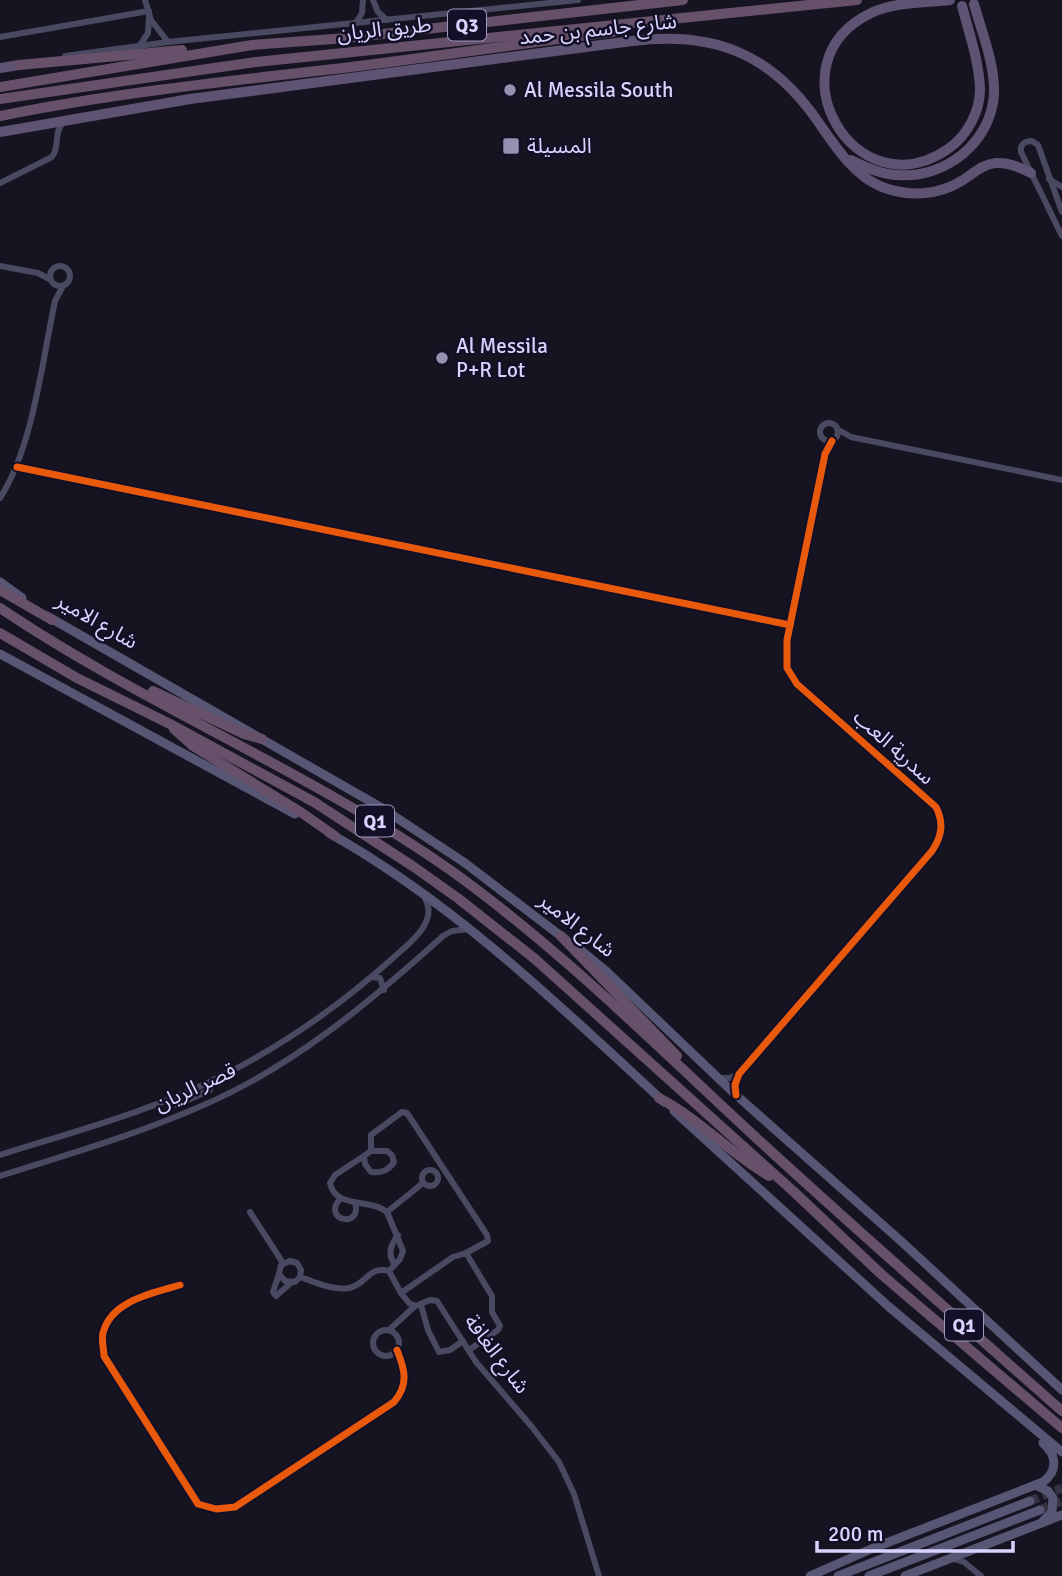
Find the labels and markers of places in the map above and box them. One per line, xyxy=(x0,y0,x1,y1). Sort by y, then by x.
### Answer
place label: Al Messila South xyxy=(524,77,673,103)
marker: Al Messila South xyxy=(502,82,518,98)
place label: المسيلة xyxy=(527,133,592,159)
marker: المسيلة xyxy=(501,136,521,156)
place label: Al Messila P+R Lot xyxy=(456,333,548,383)
marker: Al Messila P+R Lot xyxy=(434,350,450,366)

